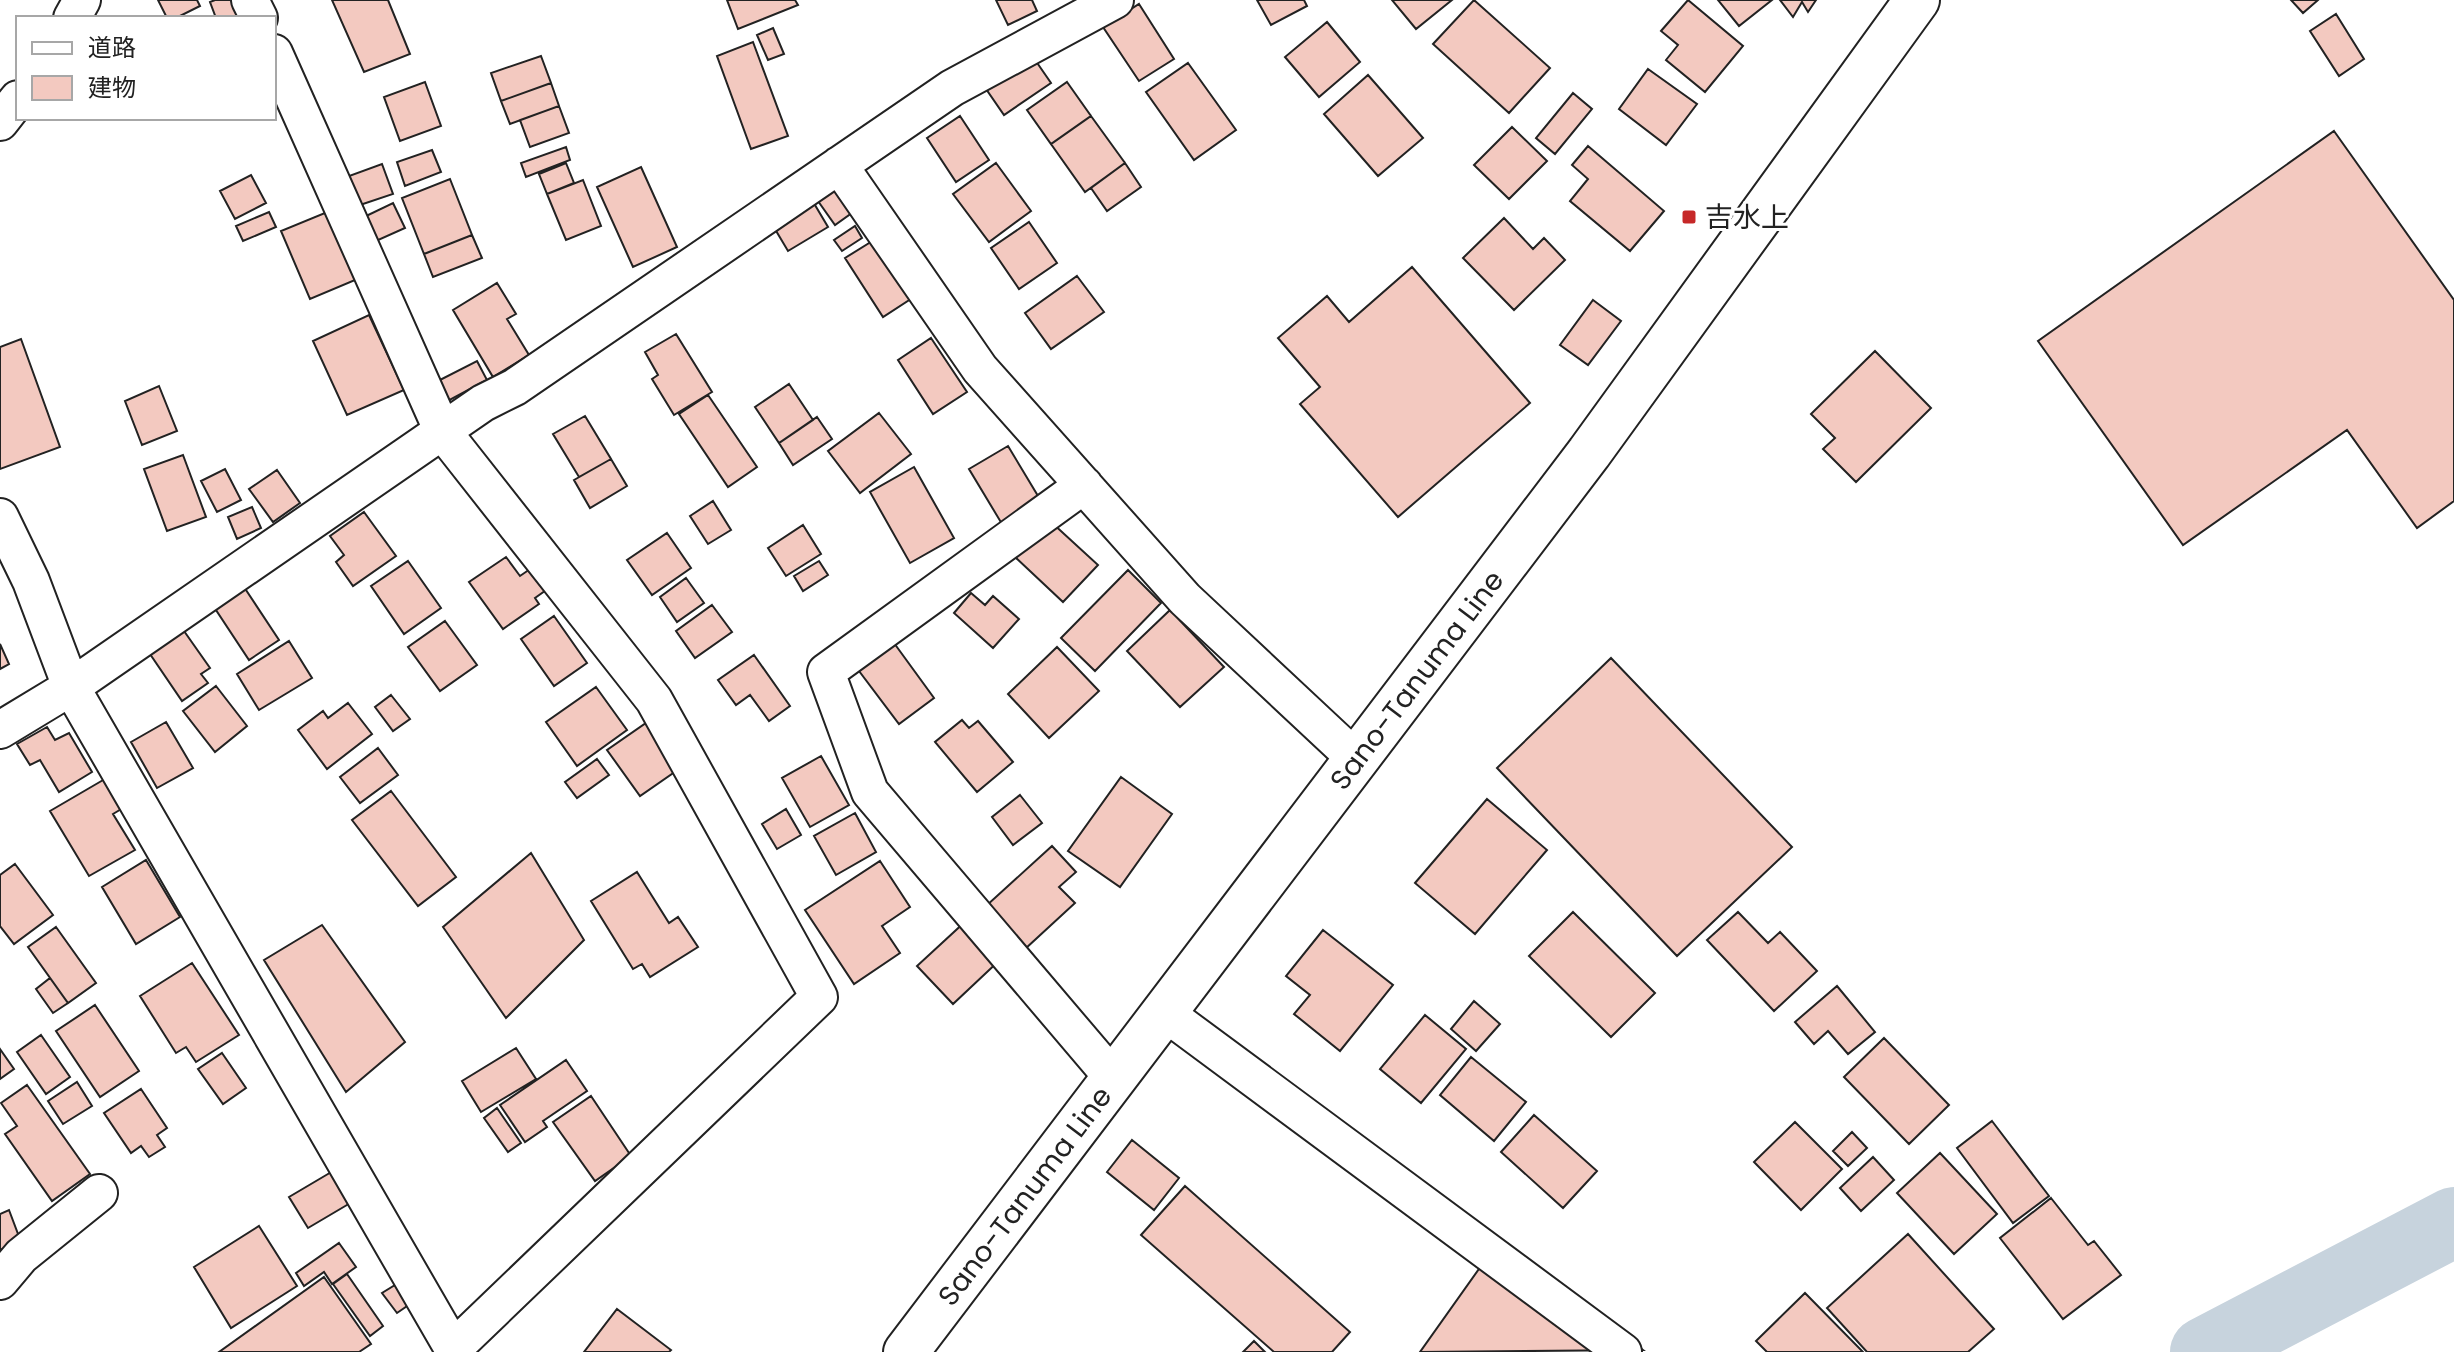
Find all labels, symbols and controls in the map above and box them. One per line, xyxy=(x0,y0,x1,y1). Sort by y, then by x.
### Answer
legend xyxy=(16,16,276,120)
text: 道路 xyxy=(88,31,136,64)
text: 建物 xyxy=(88,71,136,104)
place label: 吉水上 xyxy=(1705,198,1789,237)
marker: 吉水上 xyxy=(1680,208,1698,226)
street label: Sano-Tanuma Line xyxy=(1321,562,1513,798)
street label: Sano-Tanuma Line xyxy=(929,1078,1121,1314)

